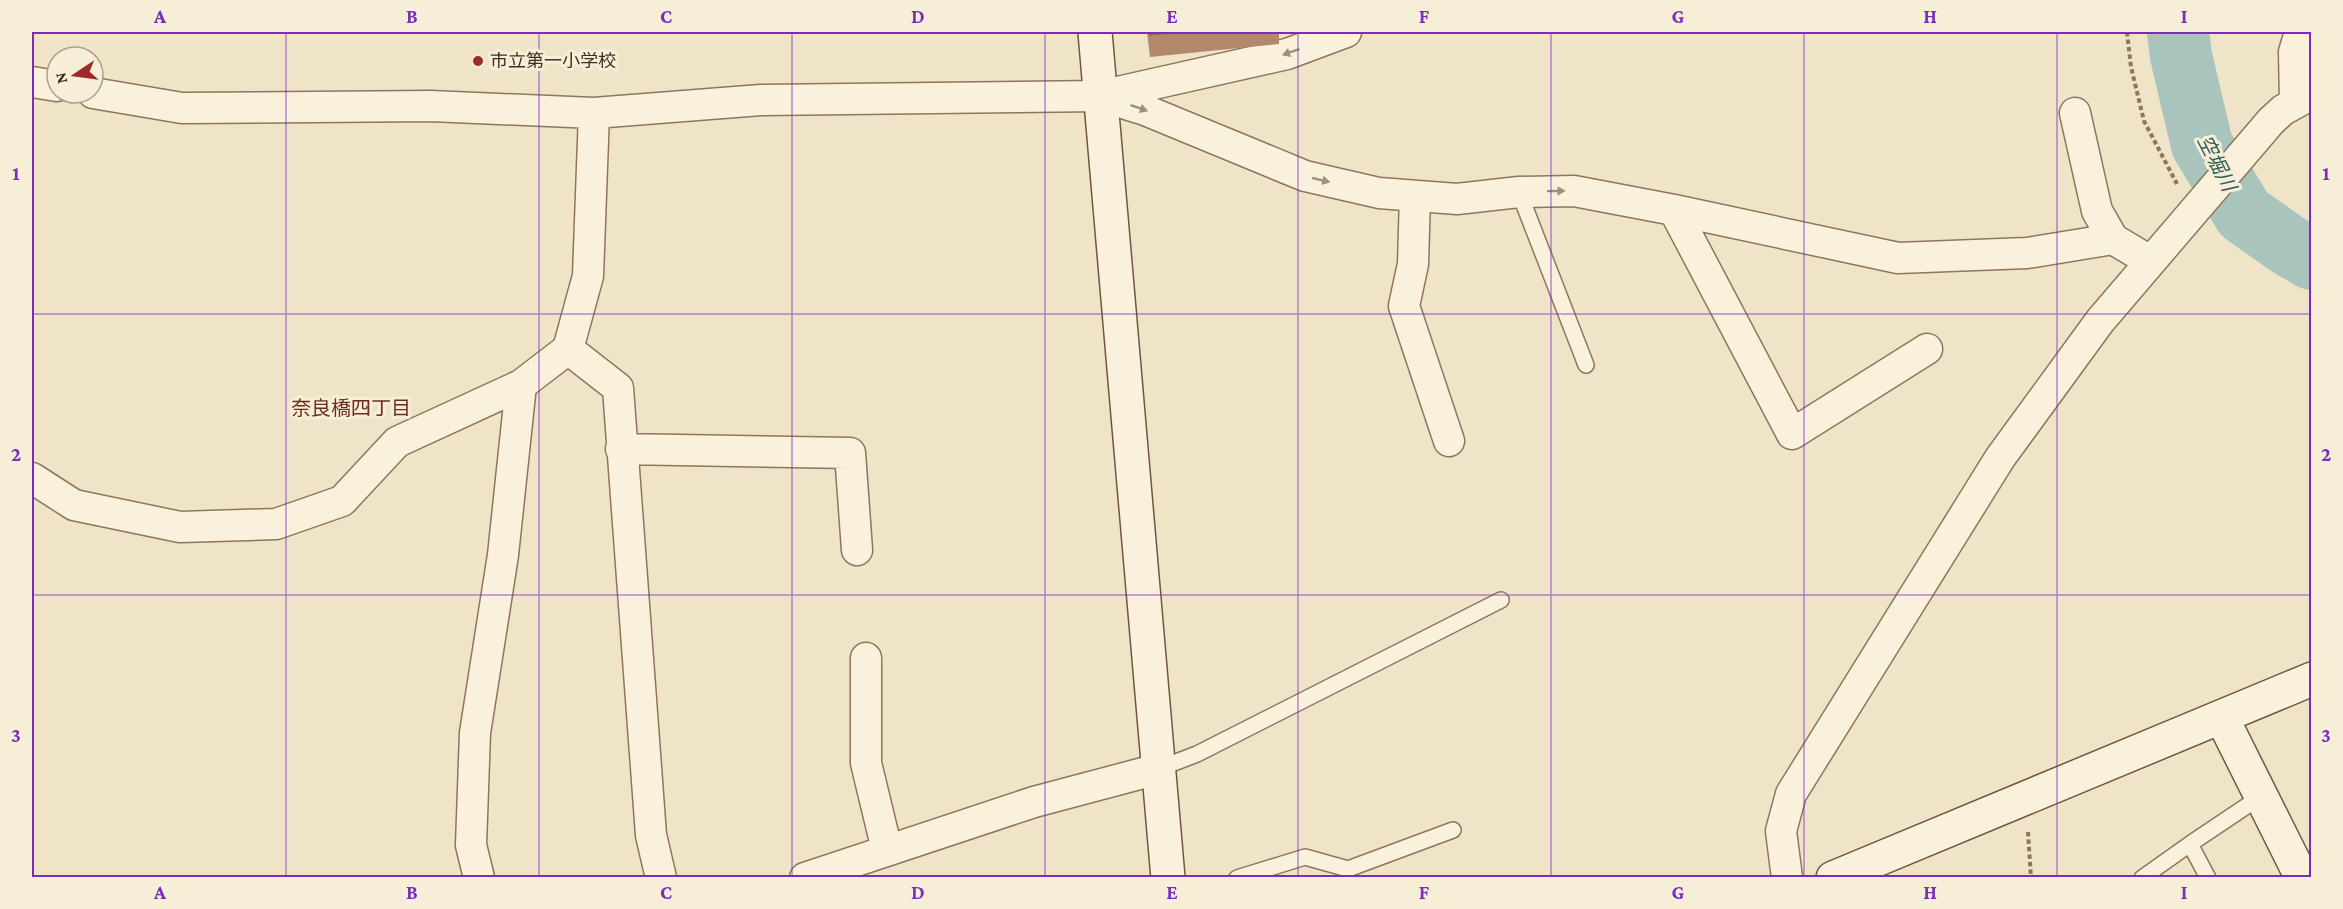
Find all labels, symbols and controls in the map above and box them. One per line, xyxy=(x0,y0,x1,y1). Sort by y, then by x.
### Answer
text: A xyxy=(153,5,167,27)
text: B xyxy=(406,5,418,27)
text: C xyxy=(660,5,672,27)
text: D xyxy=(911,5,925,27)
text: E xyxy=(1166,5,1178,27)
text: F xyxy=(1419,5,1430,27)
text: G xyxy=(1672,5,1685,27)
text: H xyxy=(1923,5,1937,27)
text: I xyxy=(2181,5,2188,27)
north arrow xyxy=(45,45,105,105)
one-way arrow xyxy=(1282,48,1300,57)
place label: 市立第一小学校 xyxy=(490,51,616,71)
marker: 市立第一小学校 xyxy=(471,54,485,68)
text: N xyxy=(51,71,70,85)
one-way arrow xyxy=(1130,104,1148,114)
water label: 空堀川 xyxy=(2194,131,2241,197)
text: 1 xyxy=(12,162,20,184)
text: 1 xyxy=(2322,162,2330,184)
one-way arrow xyxy=(1311,175,1330,185)
one-way arrow xyxy=(1546,187,1565,196)
district label: 奈良橋四丁目 xyxy=(291,397,411,419)
text: 2 xyxy=(11,443,21,465)
text: 2 xyxy=(2321,443,2331,465)
text: 3 xyxy=(11,724,21,746)
text: 3 xyxy=(2321,724,2331,746)
text: A xyxy=(153,881,167,903)
text: B xyxy=(406,881,418,903)
text: C xyxy=(660,881,672,903)
text: D xyxy=(911,881,925,903)
text: E xyxy=(1166,881,1178,903)
text: F xyxy=(1419,881,1430,903)
text: G xyxy=(1672,881,1685,903)
text: H xyxy=(1923,881,1937,903)
text: I xyxy=(2181,881,2188,903)

